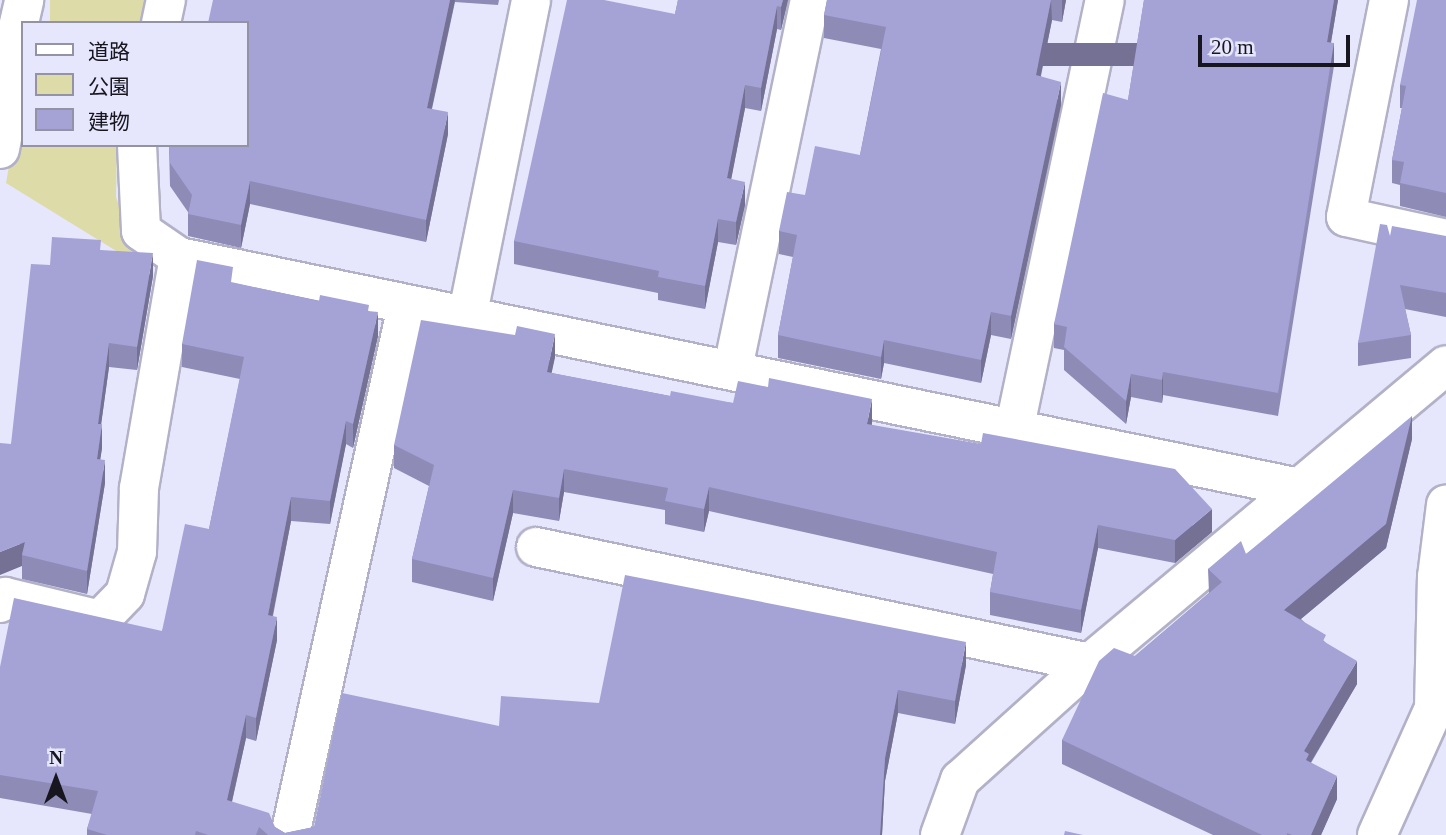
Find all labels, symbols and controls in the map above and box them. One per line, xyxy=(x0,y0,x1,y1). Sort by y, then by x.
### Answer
legend xyxy=(21,21,248,147)
scale bar xyxy=(1201,21,1353,65)
text: 20 m xyxy=(1211,35,1254,59)
text: 道路 xyxy=(88,40,130,64)
text: 公園 xyxy=(88,75,130,99)
text: 建物 xyxy=(88,110,130,134)
north arrow xyxy=(21,744,91,814)
text: N xyxy=(49,747,63,768)

